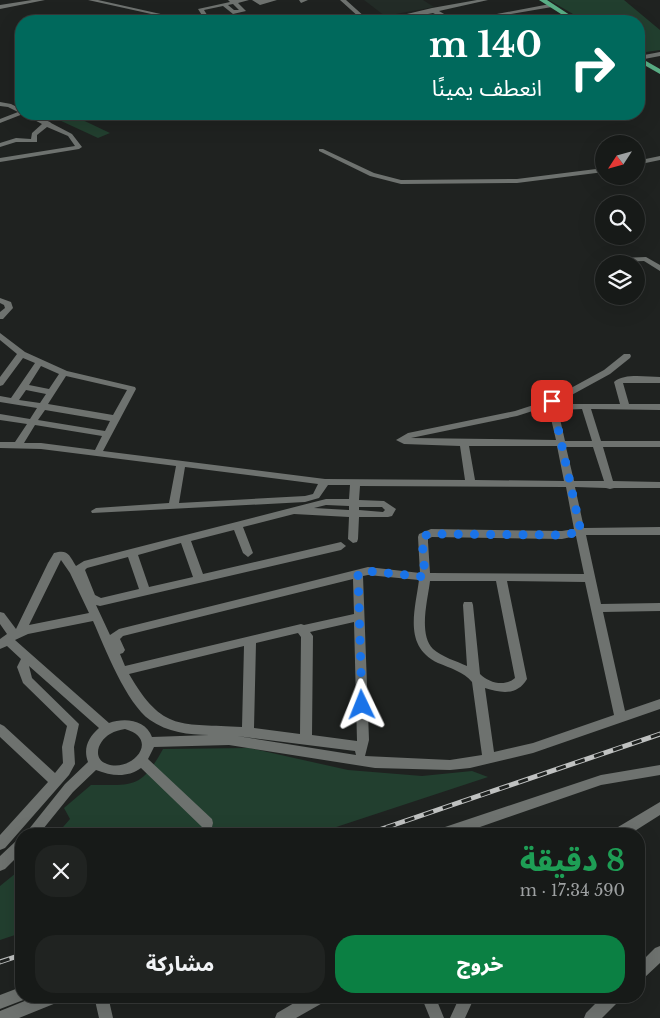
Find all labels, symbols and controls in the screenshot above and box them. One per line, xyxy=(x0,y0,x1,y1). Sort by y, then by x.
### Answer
text: 140 m xyxy=(429,23,542,66)
icon: right xyxy=(560,35,625,100)
text: انعطف يمينًا xyxy=(432,75,542,102)
north arrow xyxy=(595,135,645,185)
map controls xyxy=(595,135,645,305)
button: search xyxy=(595,195,645,245)
button: layers xyxy=(595,255,645,305)
pin xyxy=(531,380,573,422)
icon: arrive xyxy=(538,387,566,415)
position arrow xyxy=(335,678,387,730)
text: 8 دقيقة xyxy=(520,842,625,879)
button: close xyxy=(35,845,87,897)
text: 590 m · 17:34 xyxy=(520,880,625,900)
button: مشاركة xyxy=(35,935,325,993)
button: خروج xyxy=(335,935,625,993)

